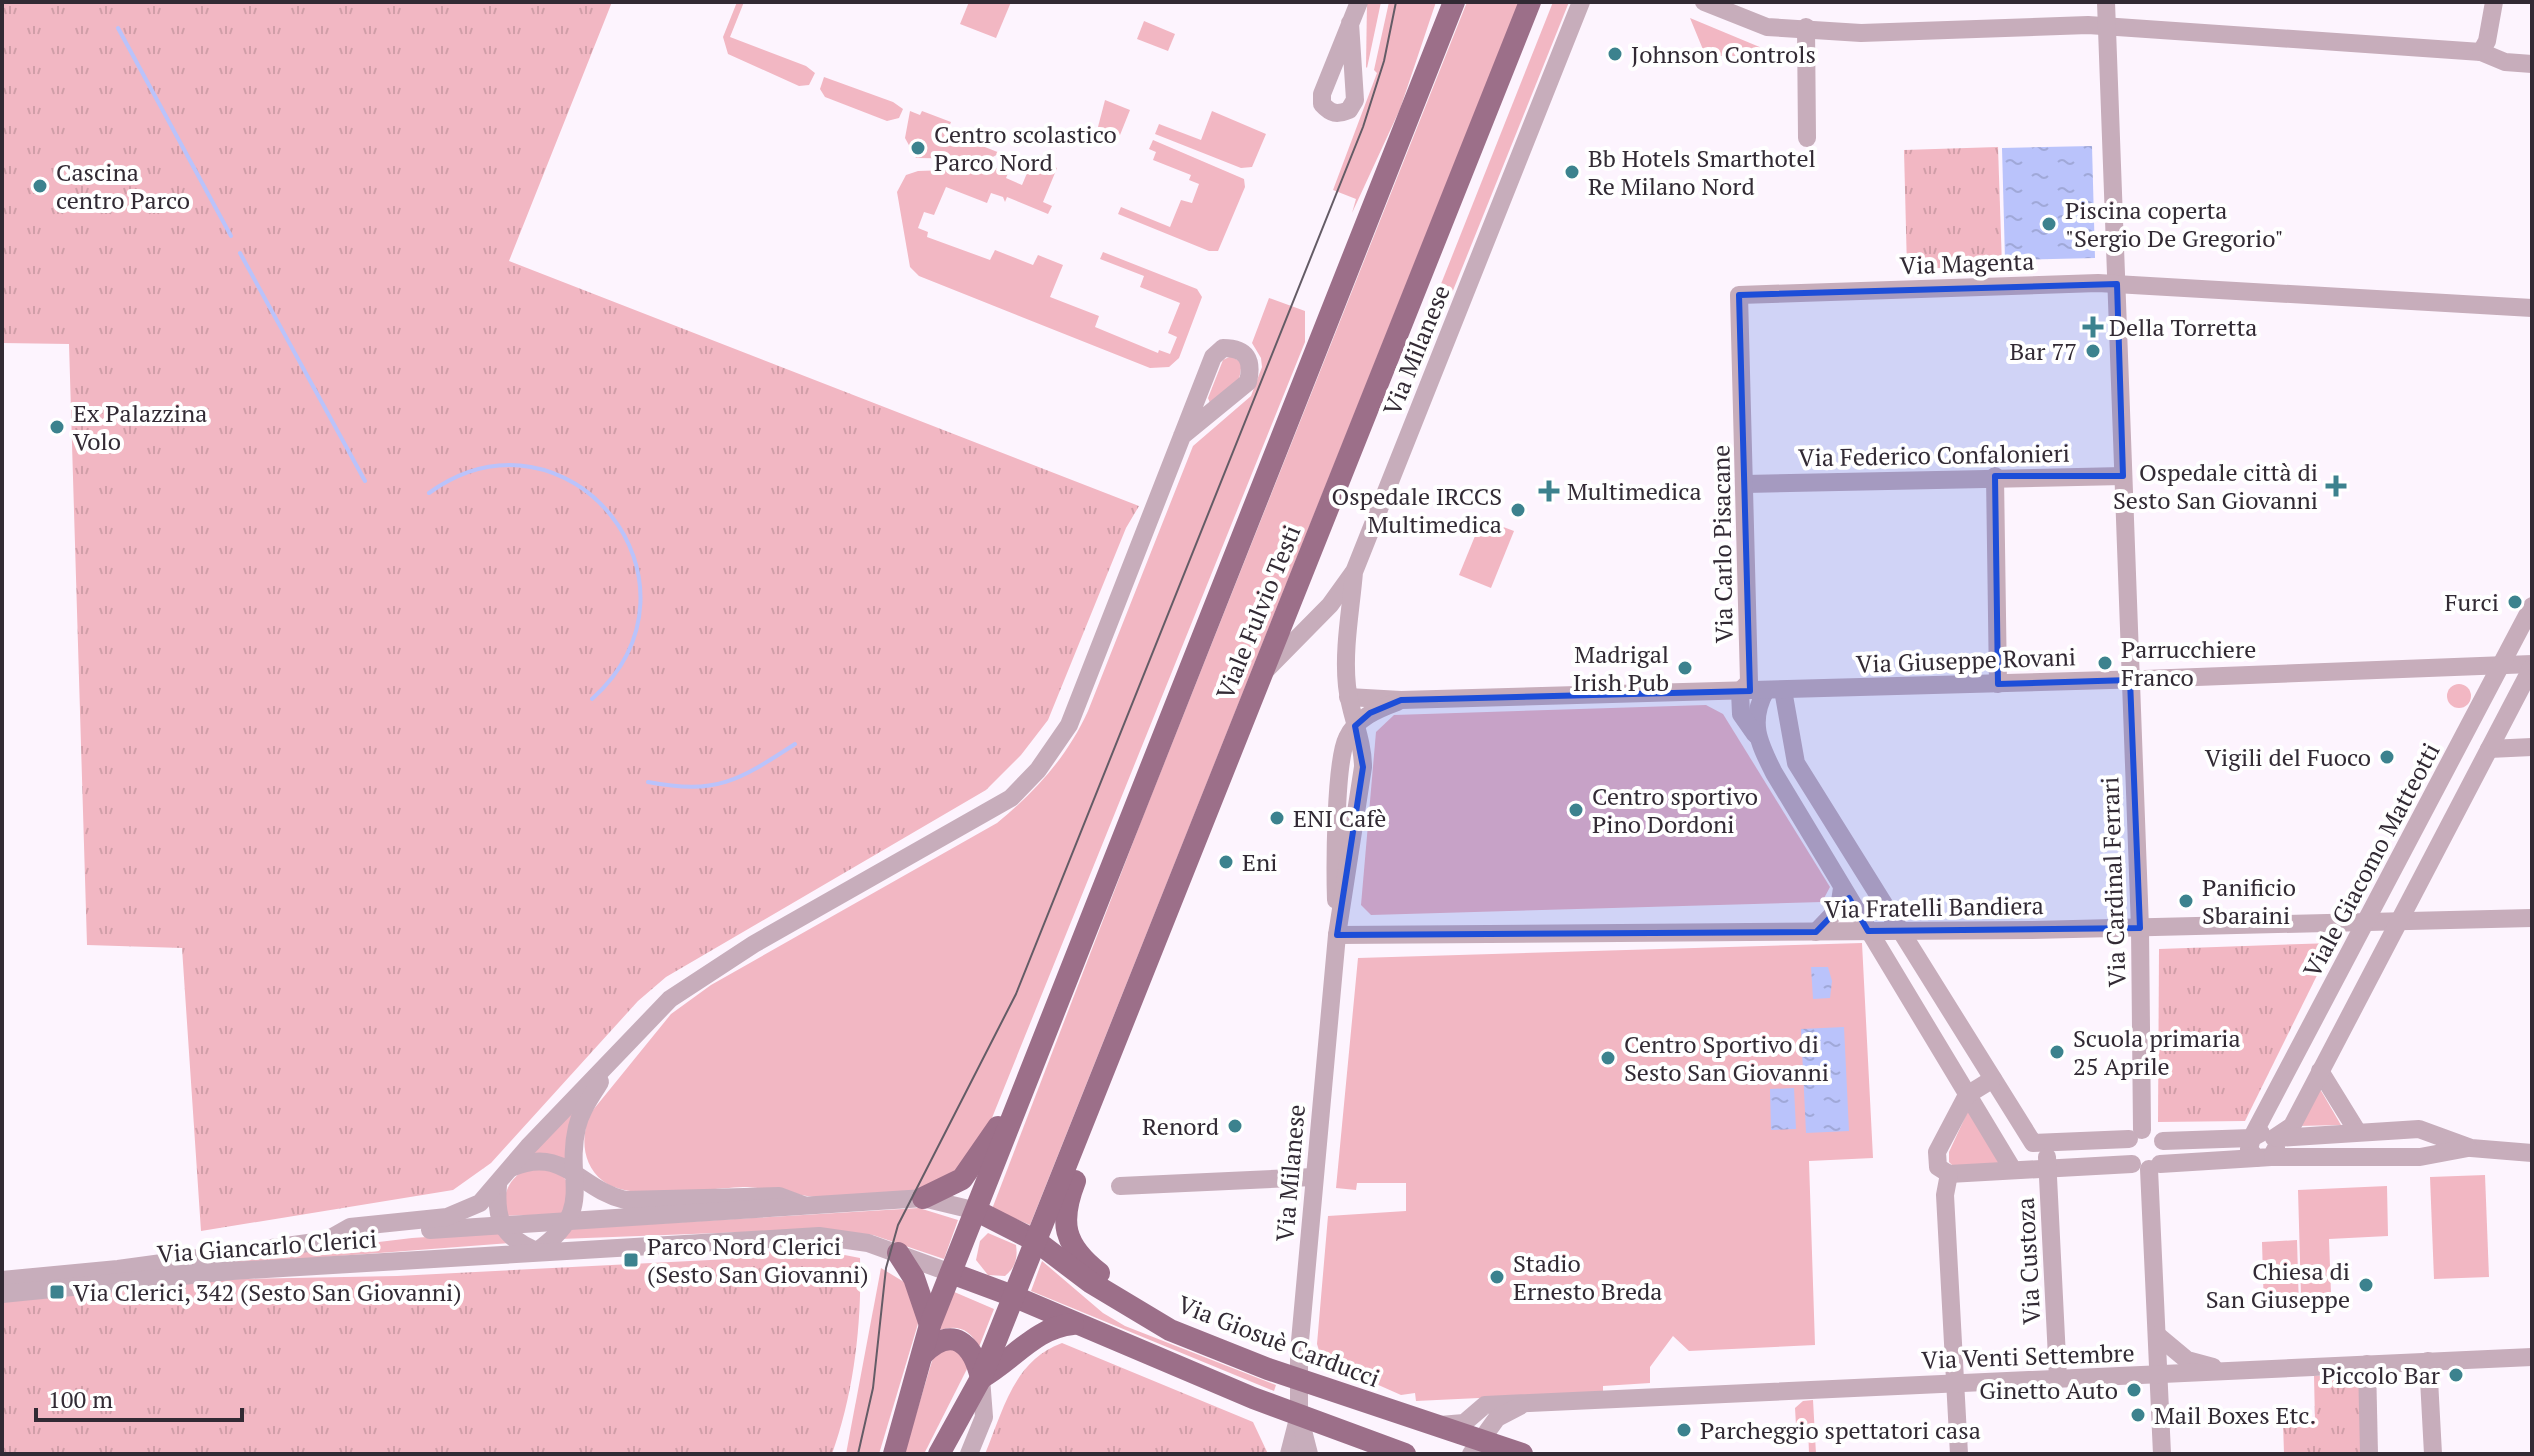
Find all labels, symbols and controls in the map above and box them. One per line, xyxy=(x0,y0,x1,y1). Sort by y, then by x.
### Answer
place label: Johnson Controls xyxy=(1631,38,1816,70)
marker: Johnson Controls xyxy=(1606,45,1624,63)
place label: Centro scolastico Parco Nord xyxy=(934,118,1117,178)
marker: Centro scolastico Parco Nord xyxy=(909,139,927,157)
place label: Bb Hotels Smarthotel Re Milano Nord xyxy=(1588,142,1816,202)
place label: Cascina centro Parco xyxy=(56,156,190,216)
marker: Bb Hotels Smarthotel Re Milano Nord xyxy=(1563,163,1581,181)
marker: Cascina centro Parco xyxy=(31,177,49,195)
place label: Piscina coperta "Sergio De Gregorio" xyxy=(2065,194,2284,254)
marker: Piscina coperta "Sergio De Gregorio" xyxy=(2040,215,2058,233)
street label: Via Magenta xyxy=(1899,245,2035,281)
street label: Via Milanese xyxy=(1375,280,1457,420)
place label: Della Torretta xyxy=(2109,311,2258,343)
marker: Della Torretta xyxy=(2084,318,2102,336)
place label: Bar 77 xyxy=(2009,335,2077,367)
marker: Bar 77 xyxy=(2084,342,2102,360)
place label: Ex Palazzina Volo xyxy=(73,397,207,457)
marker: Ex Palazzina Volo xyxy=(48,418,66,436)
street label: Via Federico Confalonieri xyxy=(1798,437,2070,473)
street label: Via Carlo Pisacane xyxy=(1704,445,1740,643)
place label: Ospedale città di Sesto San Giovanni xyxy=(2113,456,2318,516)
place label: Multimedica xyxy=(1567,475,1702,507)
marker: Ospedale città di Sesto San Giovanni xyxy=(2325,475,2347,497)
place label: Ospedale IRCCS Multimedica xyxy=(1331,480,1502,540)
marker: Multimedica xyxy=(1538,480,1560,502)
marker: Ospedale IRCCS Multimedica xyxy=(1509,501,1527,519)
street label: Viale Fulvio Testi xyxy=(1208,520,1308,704)
place label: Furci xyxy=(2445,586,2499,618)
marker: Furci xyxy=(2506,593,2524,611)
place label: Parrucchiere Franco xyxy=(2121,633,2256,693)
place label: Madrigal Irish Pub xyxy=(1573,638,1669,698)
street label: Via Giuseppe Rovani xyxy=(1855,640,2077,680)
marker: Parrucchiere Franco xyxy=(2096,654,2114,672)
marker: Madrigal Irish Pub xyxy=(1676,659,1694,677)
street label: Viale Giacomo Matteotti xyxy=(2296,737,2446,983)
place label: Vigili del Fuoco xyxy=(2205,741,2371,773)
marker: Vigili del Fuoco xyxy=(2378,748,2396,766)
street label: Via Cardinal Ferrari xyxy=(2093,776,2133,988)
place label: Centro sportivo Pino Dordoni xyxy=(1592,780,1758,840)
marker: Centro sportivo Pino Dordoni xyxy=(1567,801,1585,819)
place label: ENI Cafè xyxy=(1293,802,1386,834)
marker: ENI Cafè xyxy=(1268,809,1286,827)
place label: Eni xyxy=(1242,846,1277,878)
marker: Eni xyxy=(1217,853,1235,871)
place label: Panificio Sbaraini xyxy=(2202,871,2296,931)
street label: Via Fratelli Bandiera xyxy=(1824,889,2044,925)
marker: Panificio Sbaraini xyxy=(2177,892,2195,910)
place label: Scuola primaria 25 Aprile xyxy=(2073,1022,2241,1082)
place label: Centro Sportivo di Sesto San Giovanni xyxy=(1624,1028,1829,1088)
marker: Scuola primaria 25 Aprile xyxy=(2048,1043,2066,1061)
marker: Centro Sportivo di Sesto San Giovanni xyxy=(1599,1049,1617,1067)
street label: Via Milanese xyxy=(1268,1103,1312,1243)
place label: Renord xyxy=(1142,1110,1219,1142)
marker: Renord xyxy=(1226,1117,1244,1135)
street label: Via Custoza xyxy=(2009,1197,2047,1325)
street label: Via Giancarlo Clerici xyxy=(156,1222,378,1270)
place label: Parco Nord Clerici (Sesto San Giovanni) xyxy=(647,1230,868,1290)
place label: Stadio Ernesto Breda xyxy=(1513,1247,1662,1307)
marker: Parco Nord Clerici (Sesto San Giovanni) xyxy=(622,1251,640,1269)
place label: Chiesa di San Giuseppe xyxy=(2206,1255,2350,1315)
marker: Stadio Ernesto Breda xyxy=(1488,1268,1506,1286)
place label: Via Clerici, 342 (Sesto San Giovanni) xyxy=(73,1276,462,1308)
marker: Chiesa di San Giuseppe xyxy=(2357,1276,2375,1294)
marker: Via Clerici, 342 (Sesto San Giovanni) xyxy=(48,1283,66,1301)
street label: Via Giosuè Carducci xyxy=(1173,1288,1385,1394)
street label: Via Venti Settembre xyxy=(1921,1336,2135,1376)
place label: Piccolo Bar xyxy=(2321,1359,2441,1391)
marker: Piccolo Bar xyxy=(2447,1366,2465,1384)
scale bar xyxy=(36,1372,242,1422)
place label: Ginetto Auto xyxy=(1979,1374,2118,1406)
marker: Ginetto Auto xyxy=(2125,1381,2143,1399)
text: 100 m xyxy=(48,1383,113,1415)
place label: Mail Boxes Etc. xyxy=(2154,1399,2316,1431)
marker: Mail Boxes Etc. xyxy=(2129,1406,2147,1424)
place label: Parcheggio spettatori casa xyxy=(1700,1414,1981,1446)
marker: Parcheggio spettatori casa xyxy=(1675,1421,1693,1439)

